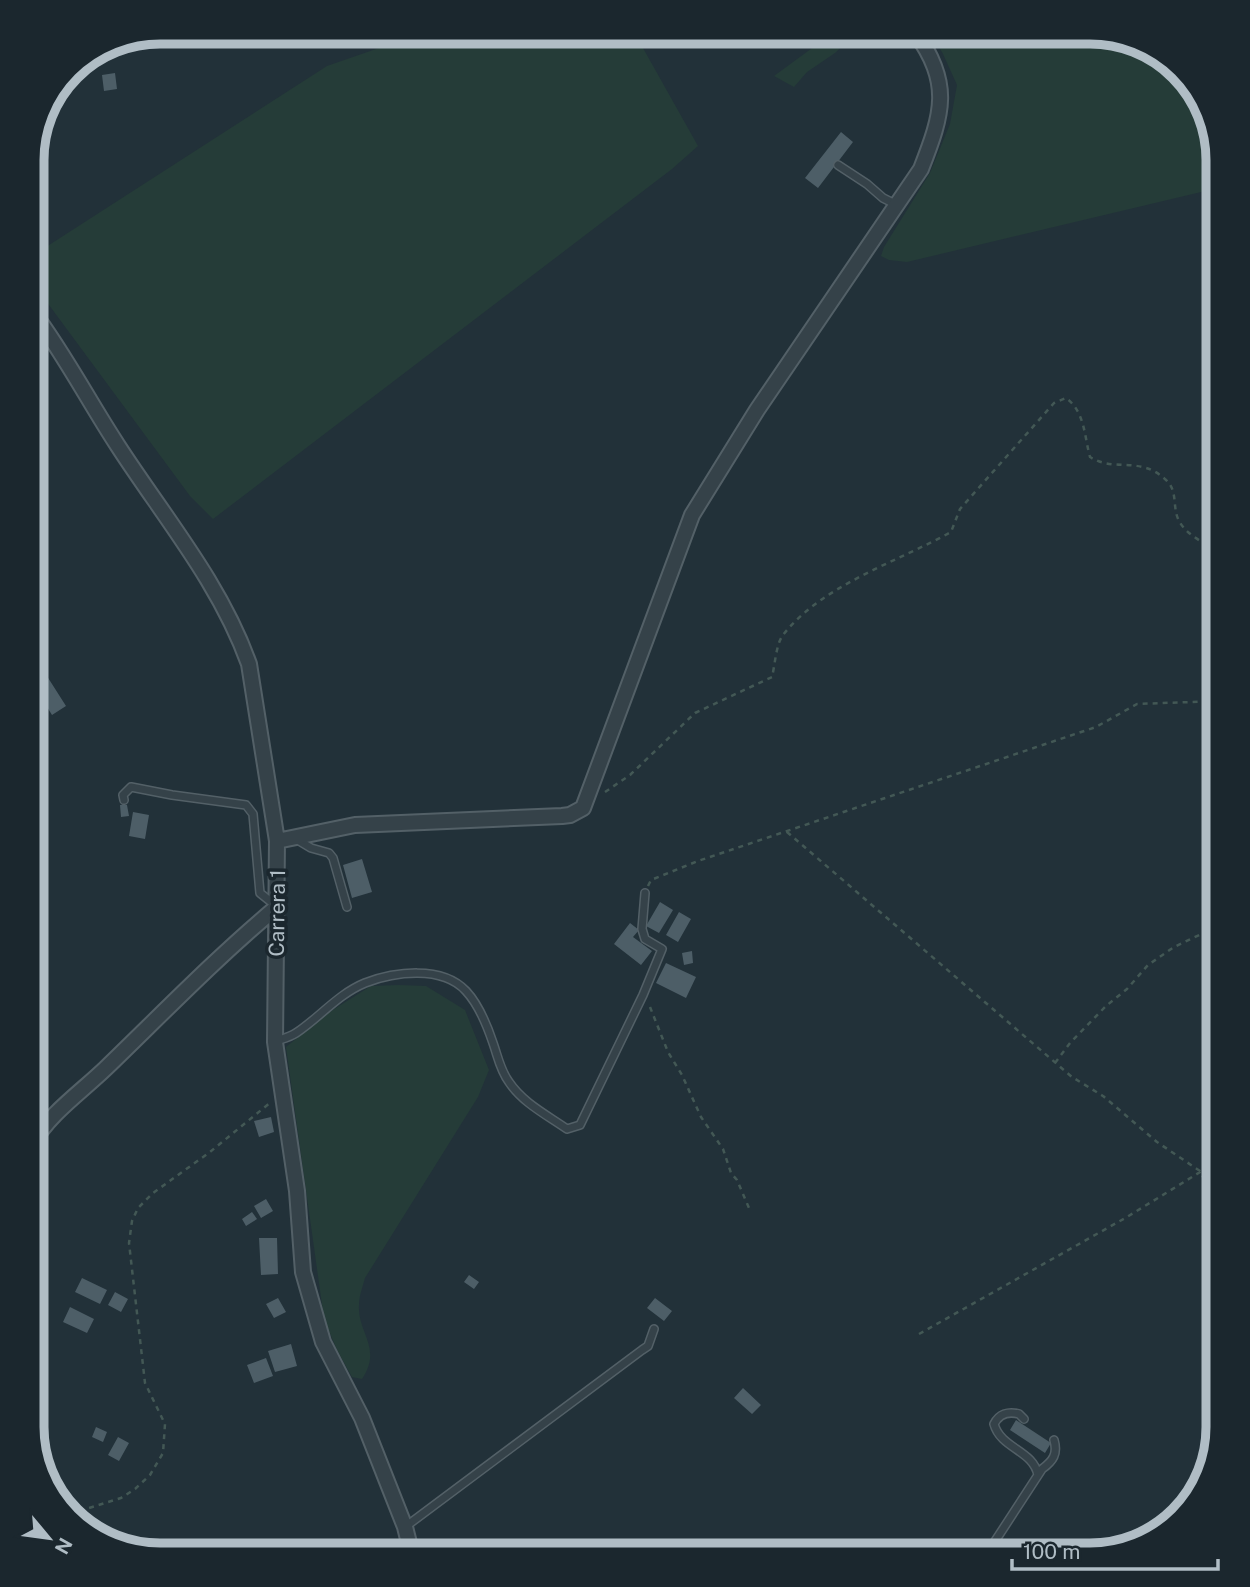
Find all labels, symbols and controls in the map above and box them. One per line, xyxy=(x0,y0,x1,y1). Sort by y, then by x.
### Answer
street label: Carrera 1 xyxy=(264,869,290,957)
north arrow xyxy=(14,1503,84,1573)
scale bar xyxy=(1012,1528,1218,1572)
text: N xyxy=(51,1534,77,1558)
text: 100 m xyxy=(1023,1539,1080,1564)

